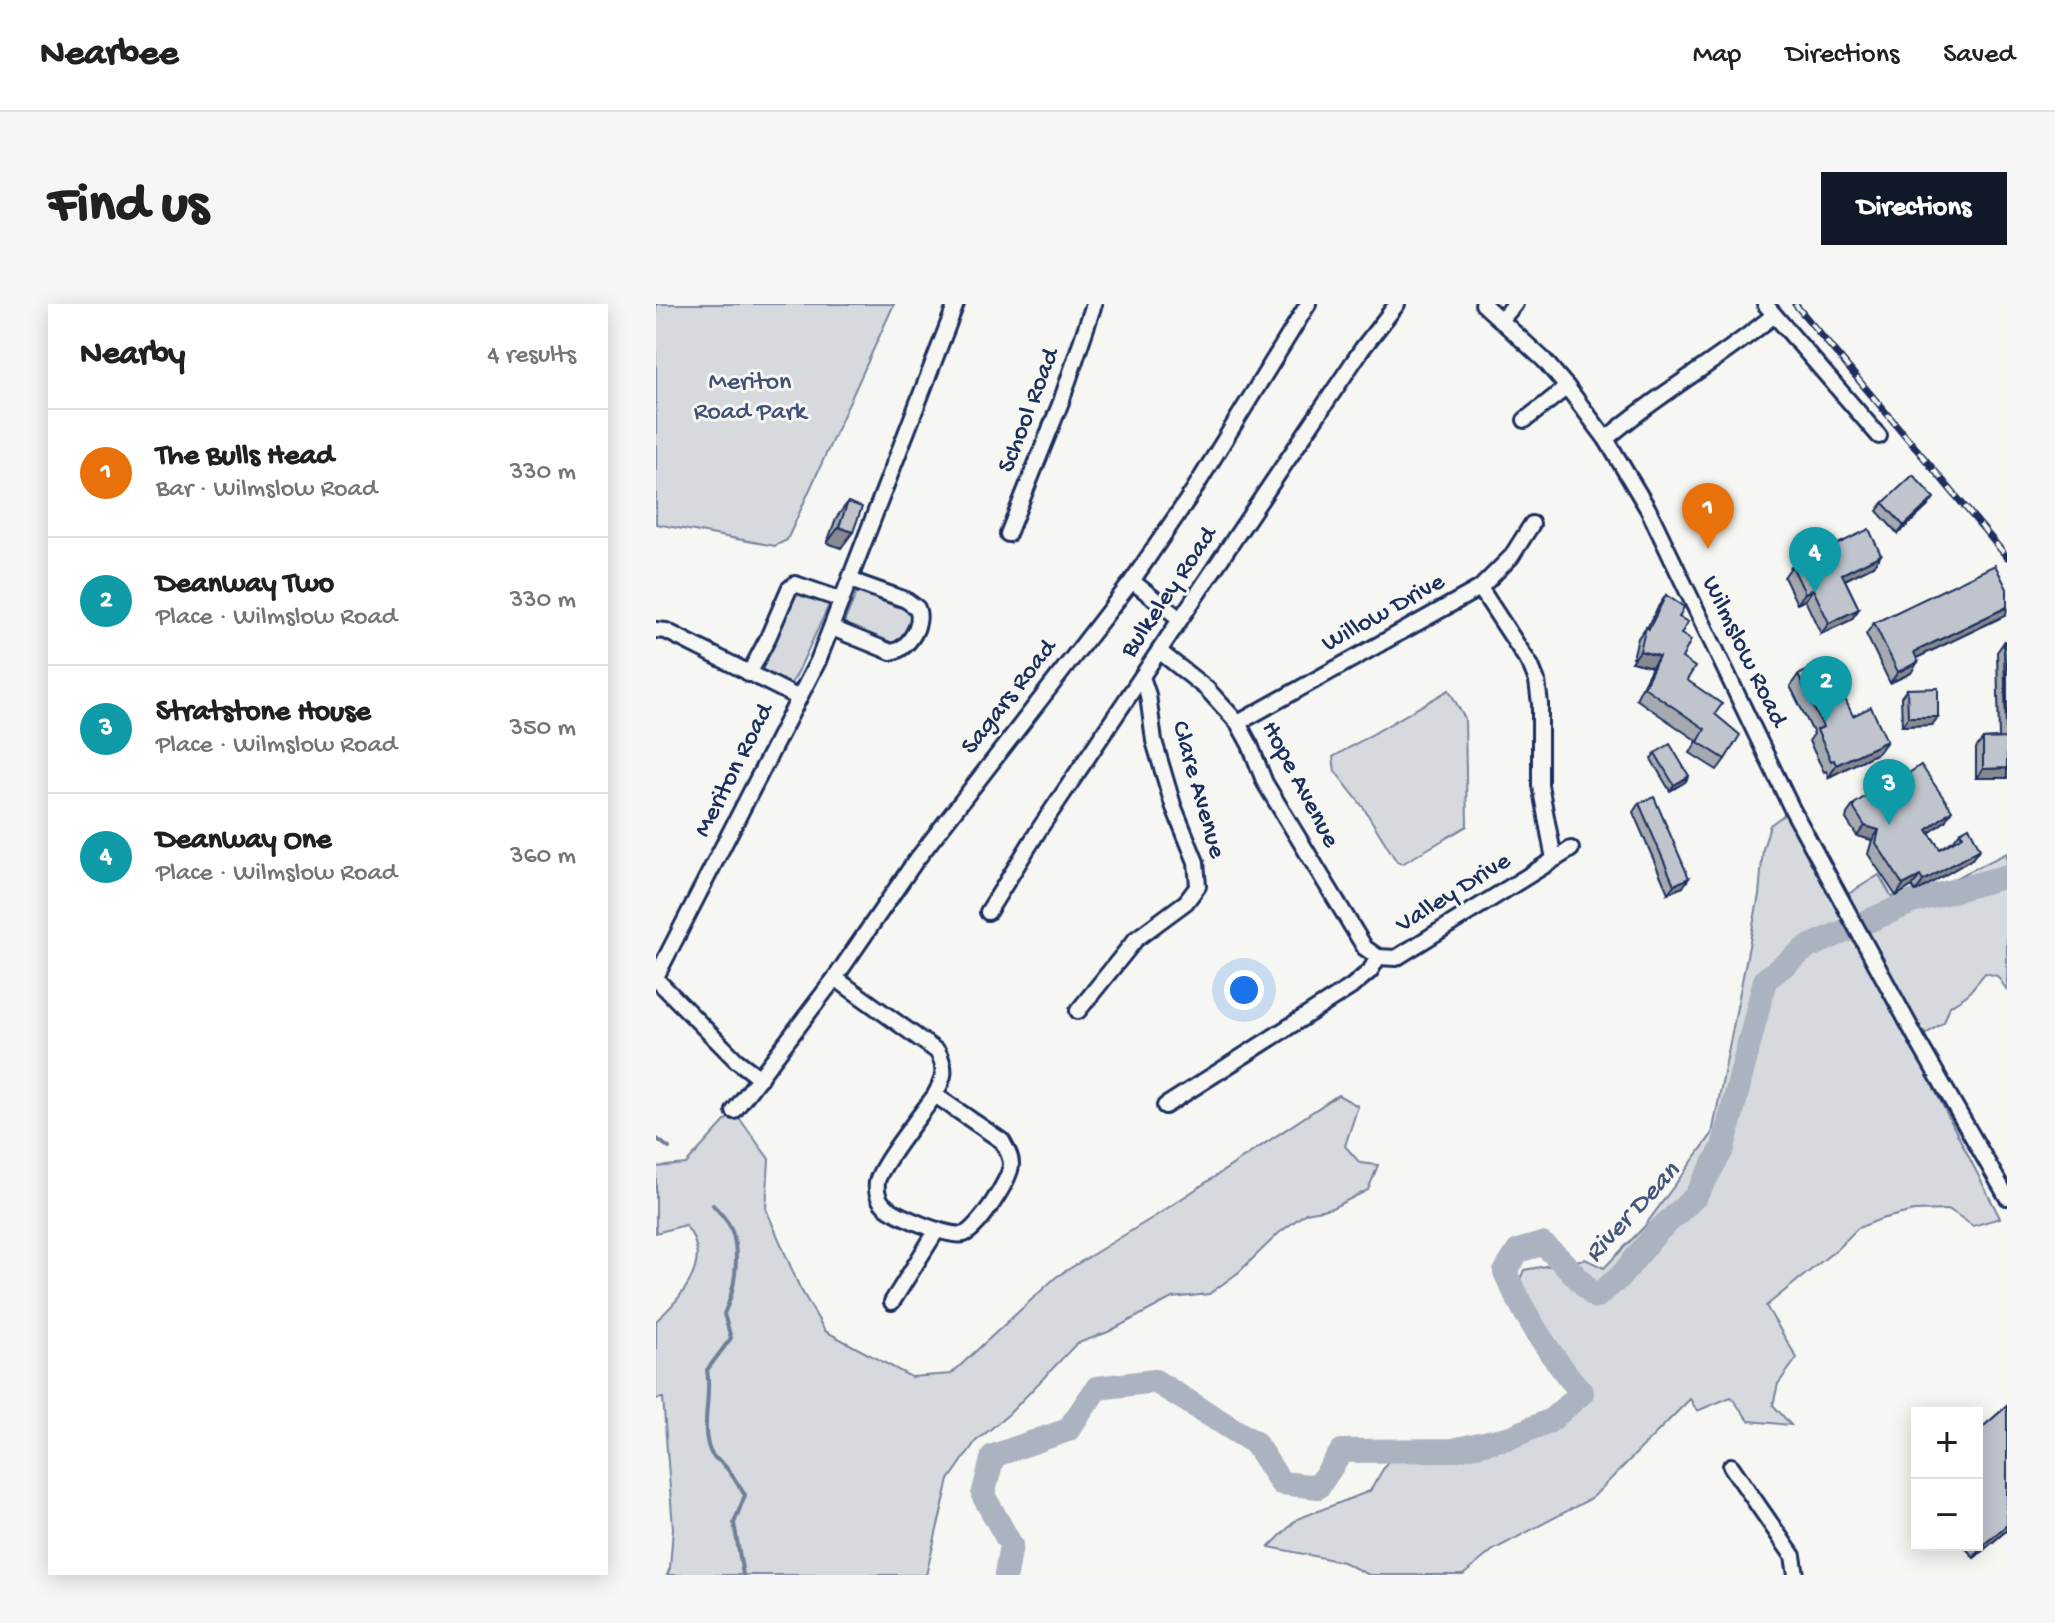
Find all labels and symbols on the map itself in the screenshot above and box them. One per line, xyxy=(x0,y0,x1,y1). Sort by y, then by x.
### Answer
street label: School Road xyxy=(992,343,1068,477)
park label: Meriton Road Park xyxy=(694,368,809,429)
pin: 1 xyxy=(1682,483,1734,549)
street label: Bulkeley Road xyxy=(1114,520,1226,665)
pin: 4 xyxy=(1789,527,1841,593)
street label: Willow Drive xyxy=(1317,567,1451,660)
street label: Wilmslow Road xyxy=(1693,572,1794,734)
street label: Sagars Road xyxy=(955,633,1066,762)
pin: 2 xyxy=(1800,656,1852,722)
street label: Meriton Road xyxy=(688,697,783,843)
street label: Hope Avenue xyxy=(1253,716,1346,854)
street label: Clare Avenue xyxy=(1163,718,1232,863)
pin: 3 xyxy=(1863,759,1915,825)
street label: Valley Drive xyxy=(1390,846,1518,942)
your location xyxy=(1224,970,1264,1010)
water label: River Dean xyxy=(1578,1155,1688,1270)

